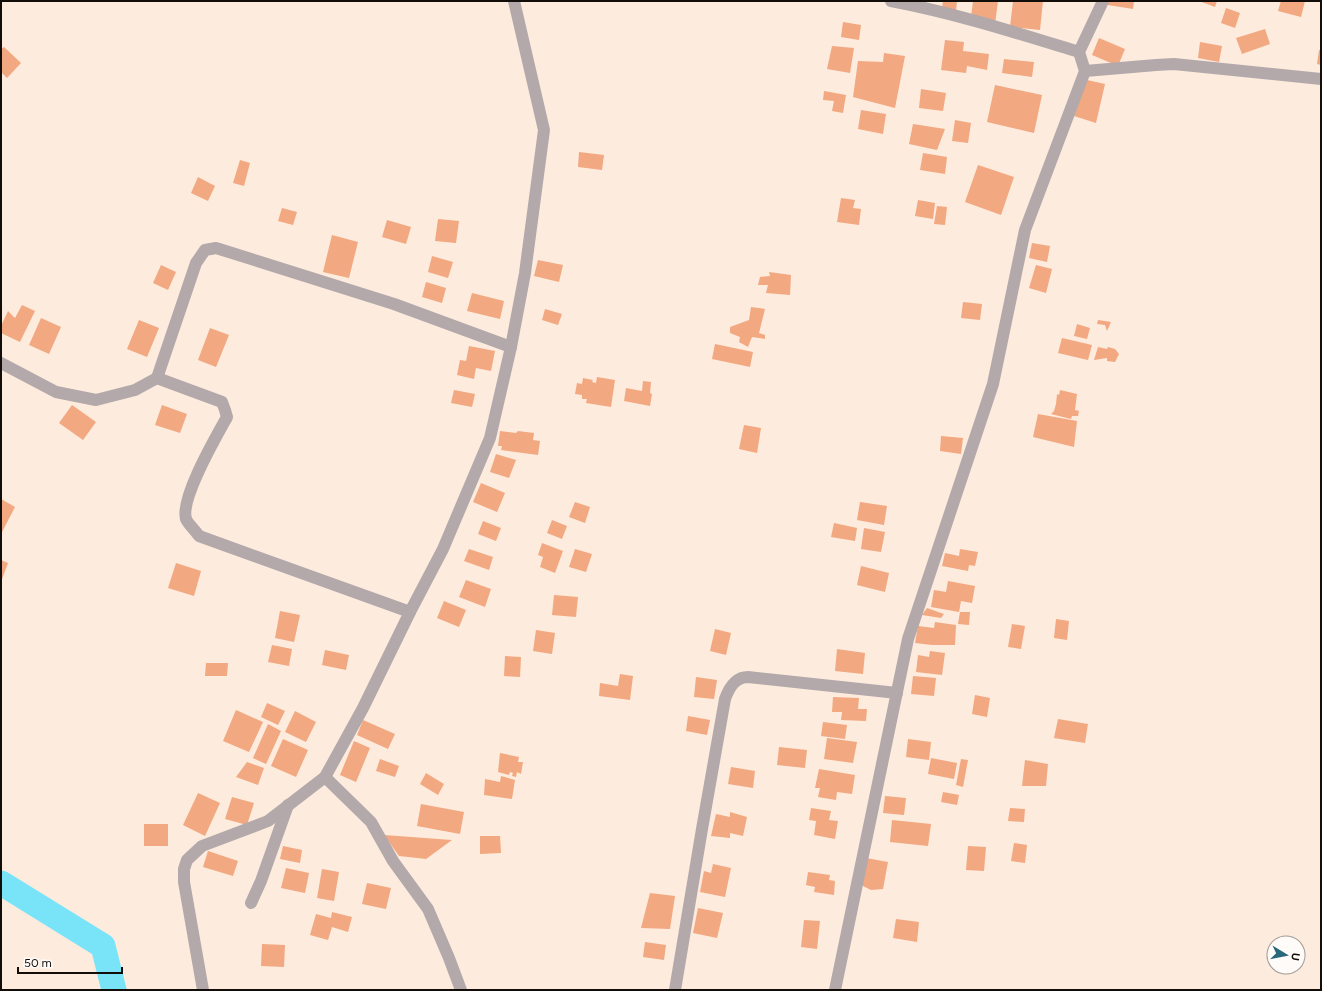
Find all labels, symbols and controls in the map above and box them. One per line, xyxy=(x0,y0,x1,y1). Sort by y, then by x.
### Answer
north arrow xyxy=(1266,935,1306,975)
scale bar xyxy=(18,949,122,975)
text: U xyxy=(1288,952,1302,962)
text: 50 m xyxy=(24,956,52,970)

